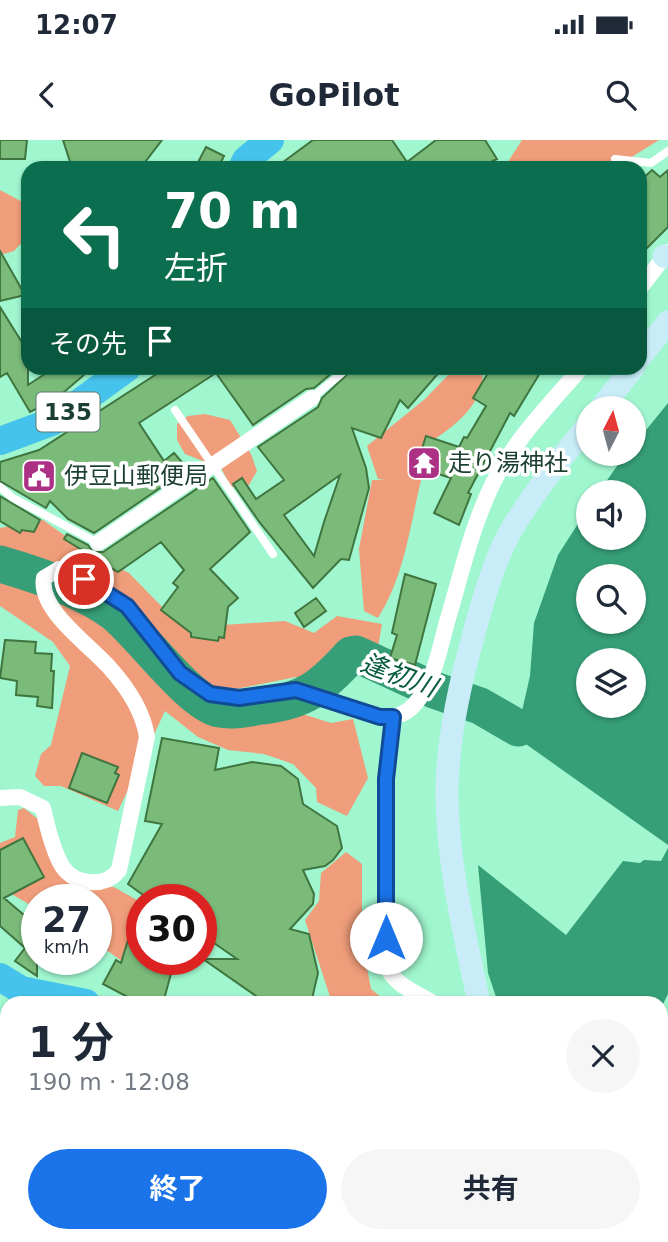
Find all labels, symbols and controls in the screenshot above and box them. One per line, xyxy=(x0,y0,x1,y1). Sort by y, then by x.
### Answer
text: 12:07 xyxy=(35,10,118,40)
icon: back xyxy=(28,76,66,114)
text: GoPilot xyxy=(269,76,399,114)
icon: search xyxy=(602,76,640,114)
text: 70 m xyxy=(164,183,300,240)
icon: left xyxy=(49,189,140,280)
text: 左折 xyxy=(164,249,228,287)
icon: arrive xyxy=(141,322,179,360)
text: その先 xyxy=(49,329,127,359)
road number: 135 xyxy=(36,392,100,432)
north arrow xyxy=(576,396,646,466)
map controls xyxy=(576,396,646,718)
temple icon: 走り湯神社 xyxy=(405,444,443,482)
place label: 走り湯神社 xyxy=(448,449,568,477)
public building icon: 伊豆山郵便局 xyxy=(20,457,58,495)
place label: 伊豆山郵便局 xyxy=(64,462,208,490)
button: sound xyxy=(576,480,646,550)
pin xyxy=(54,549,114,609)
icon: arrive xyxy=(65,560,103,598)
button: search xyxy=(576,564,646,634)
water label: 逢初川 xyxy=(357,648,444,703)
button: layers xyxy=(576,648,646,718)
speed limit sign: 30 xyxy=(126,884,217,975)
text: 27 xyxy=(42,900,91,940)
position arrow xyxy=(349,901,423,975)
text: km/h xyxy=(44,936,89,957)
text: 1 分 xyxy=(28,1018,114,1067)
button: close xyxy=(566,1019,640,1093)
text: 190 m · 12:08 xyxy=(28,1069,190,1095)
button: 終了 xyxy=(28,1149,327,1229)
button: 共有 xyxy=(341,1149,640,1229)

